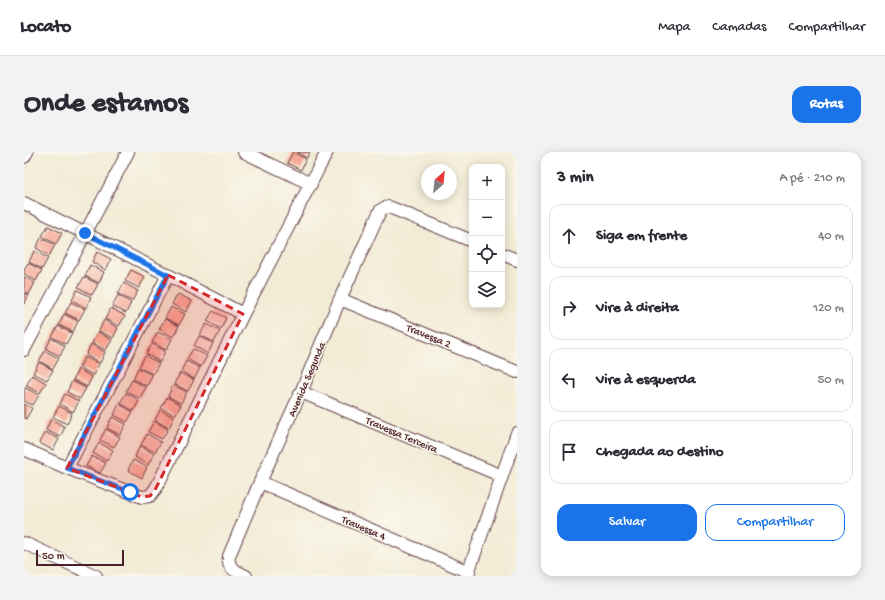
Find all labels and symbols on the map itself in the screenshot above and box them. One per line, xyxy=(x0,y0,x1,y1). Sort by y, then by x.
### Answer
north arrow xyxy=(421,164,457,200)
route end xyxy=(76,224,94,242)
street label: Travessa 2 xyxy=(403,322,453,351)
street label: Avenida Segunda xyxy=(287,340,329,419)
street label: Travessa Terceira xyxy=(362,415,440,457)
route start xyxy=(121,483,139,501)
street label: Travessa 4 xyxy=(338,514,388,544)
scale bar xyxy=(36,548,124,567)

